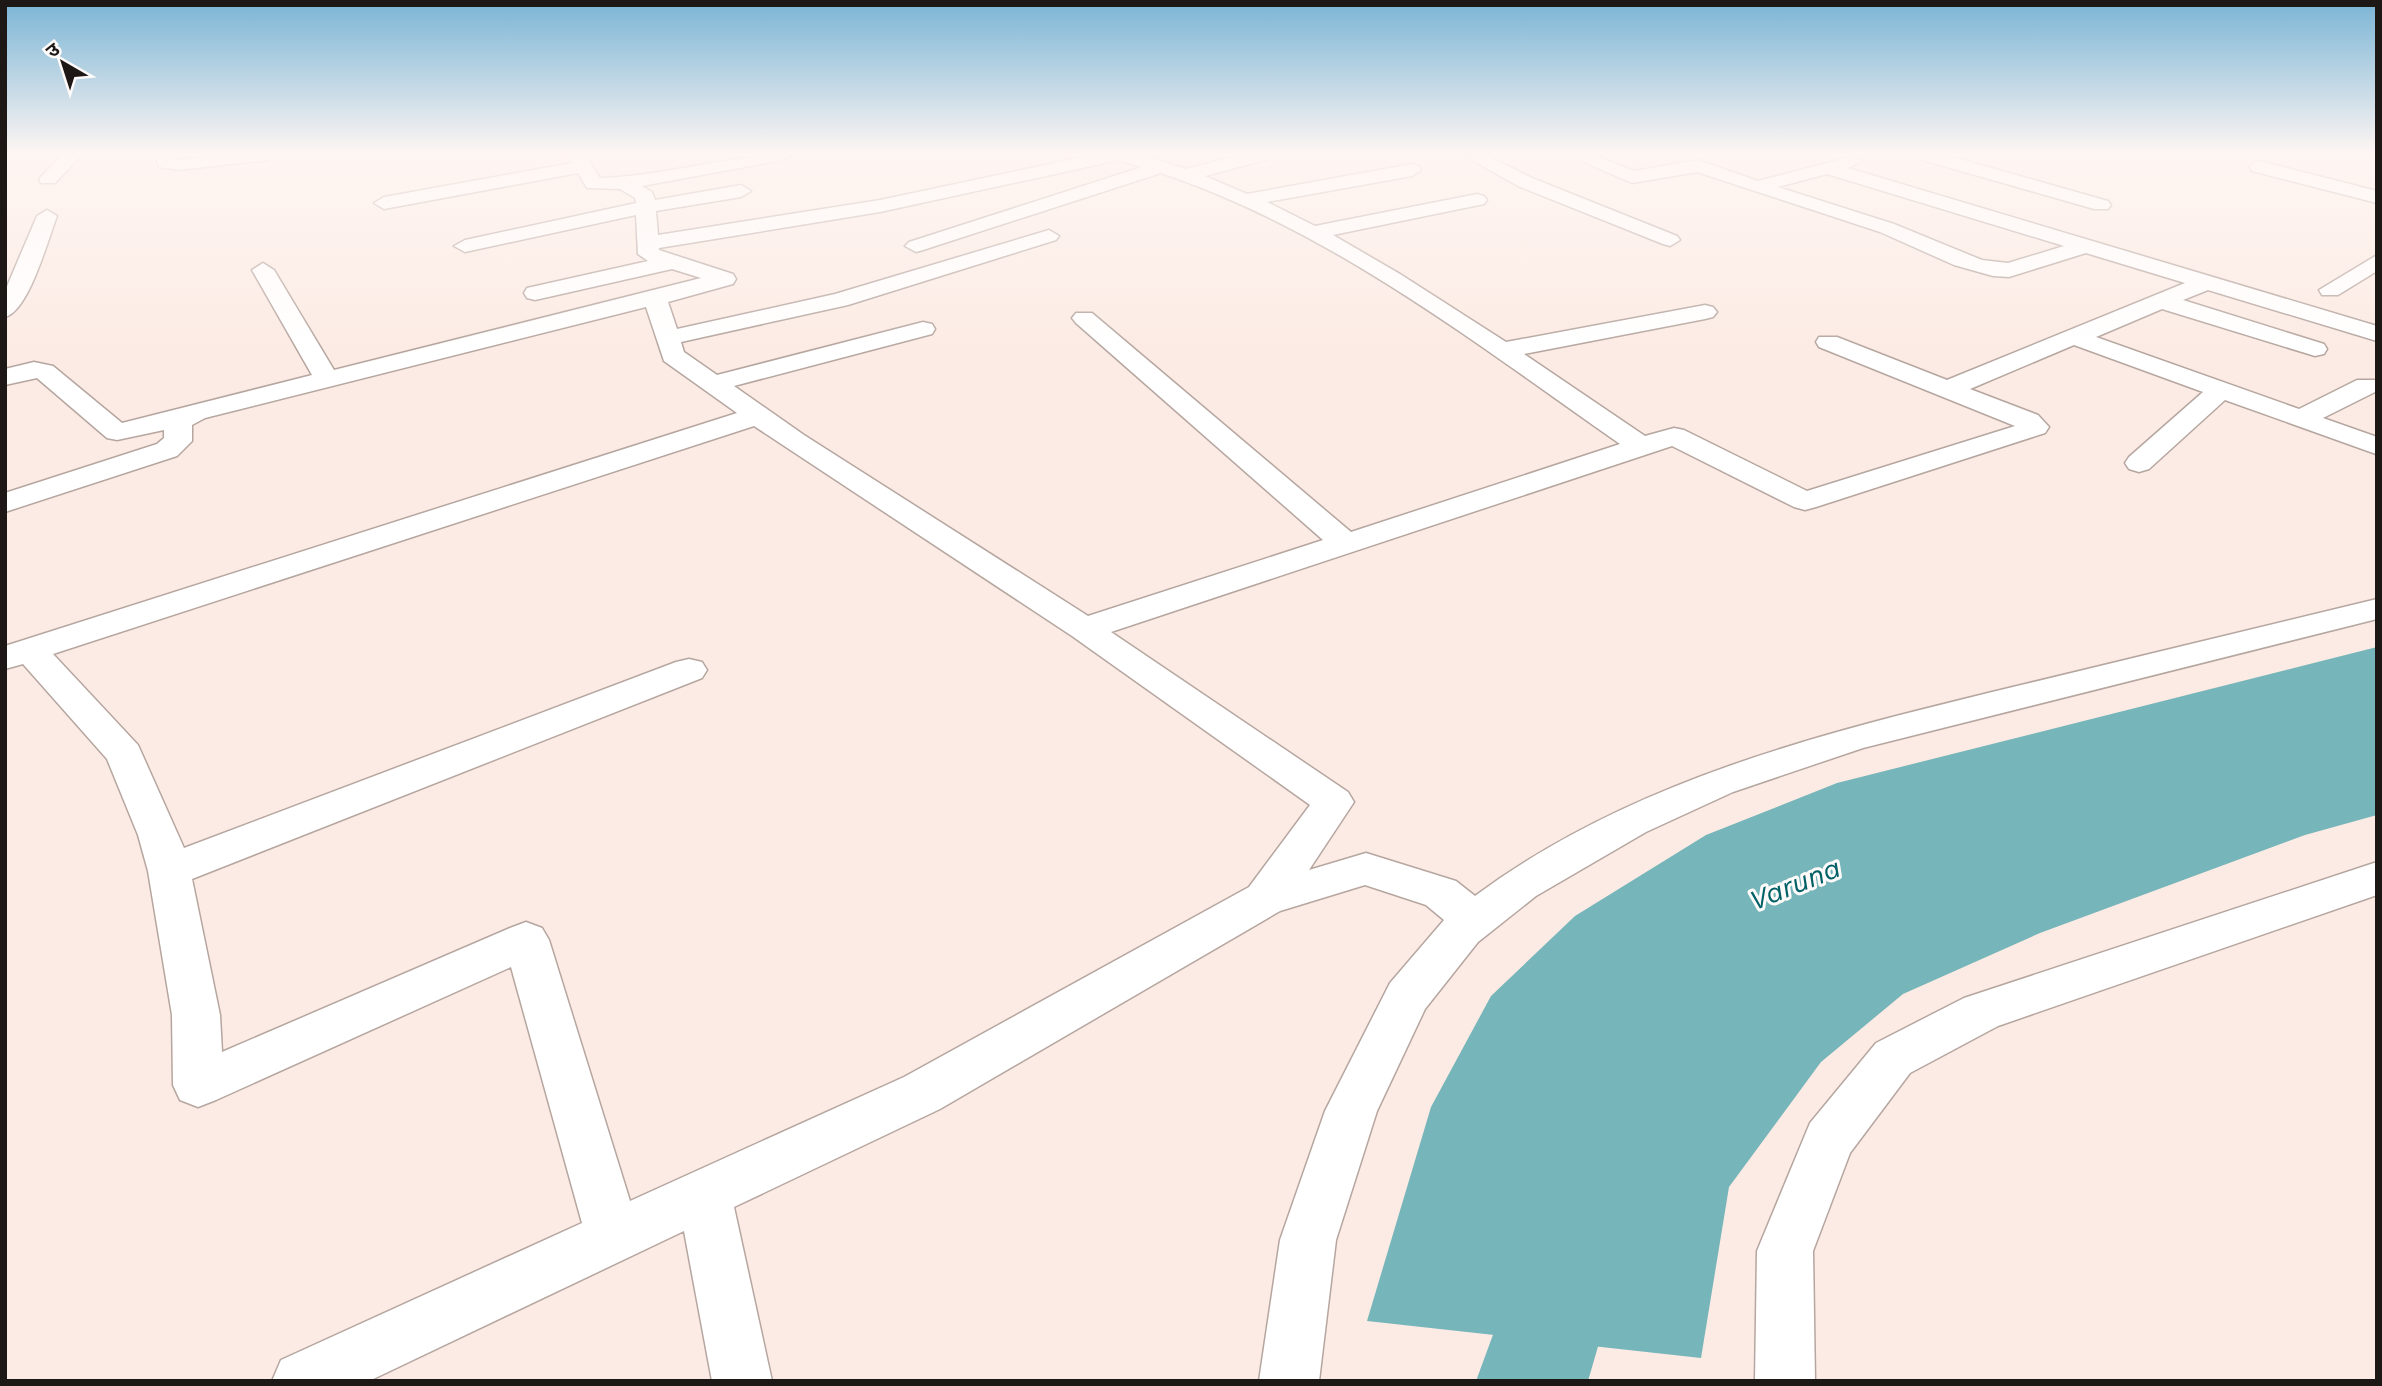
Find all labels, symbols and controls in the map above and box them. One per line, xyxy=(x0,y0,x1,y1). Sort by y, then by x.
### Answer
north arrow xyxy=(28,28,98,98)
text: उ xyxy=(41,37,65,63)
water label: Varuna xyxy=(1745,851,1845,917)

